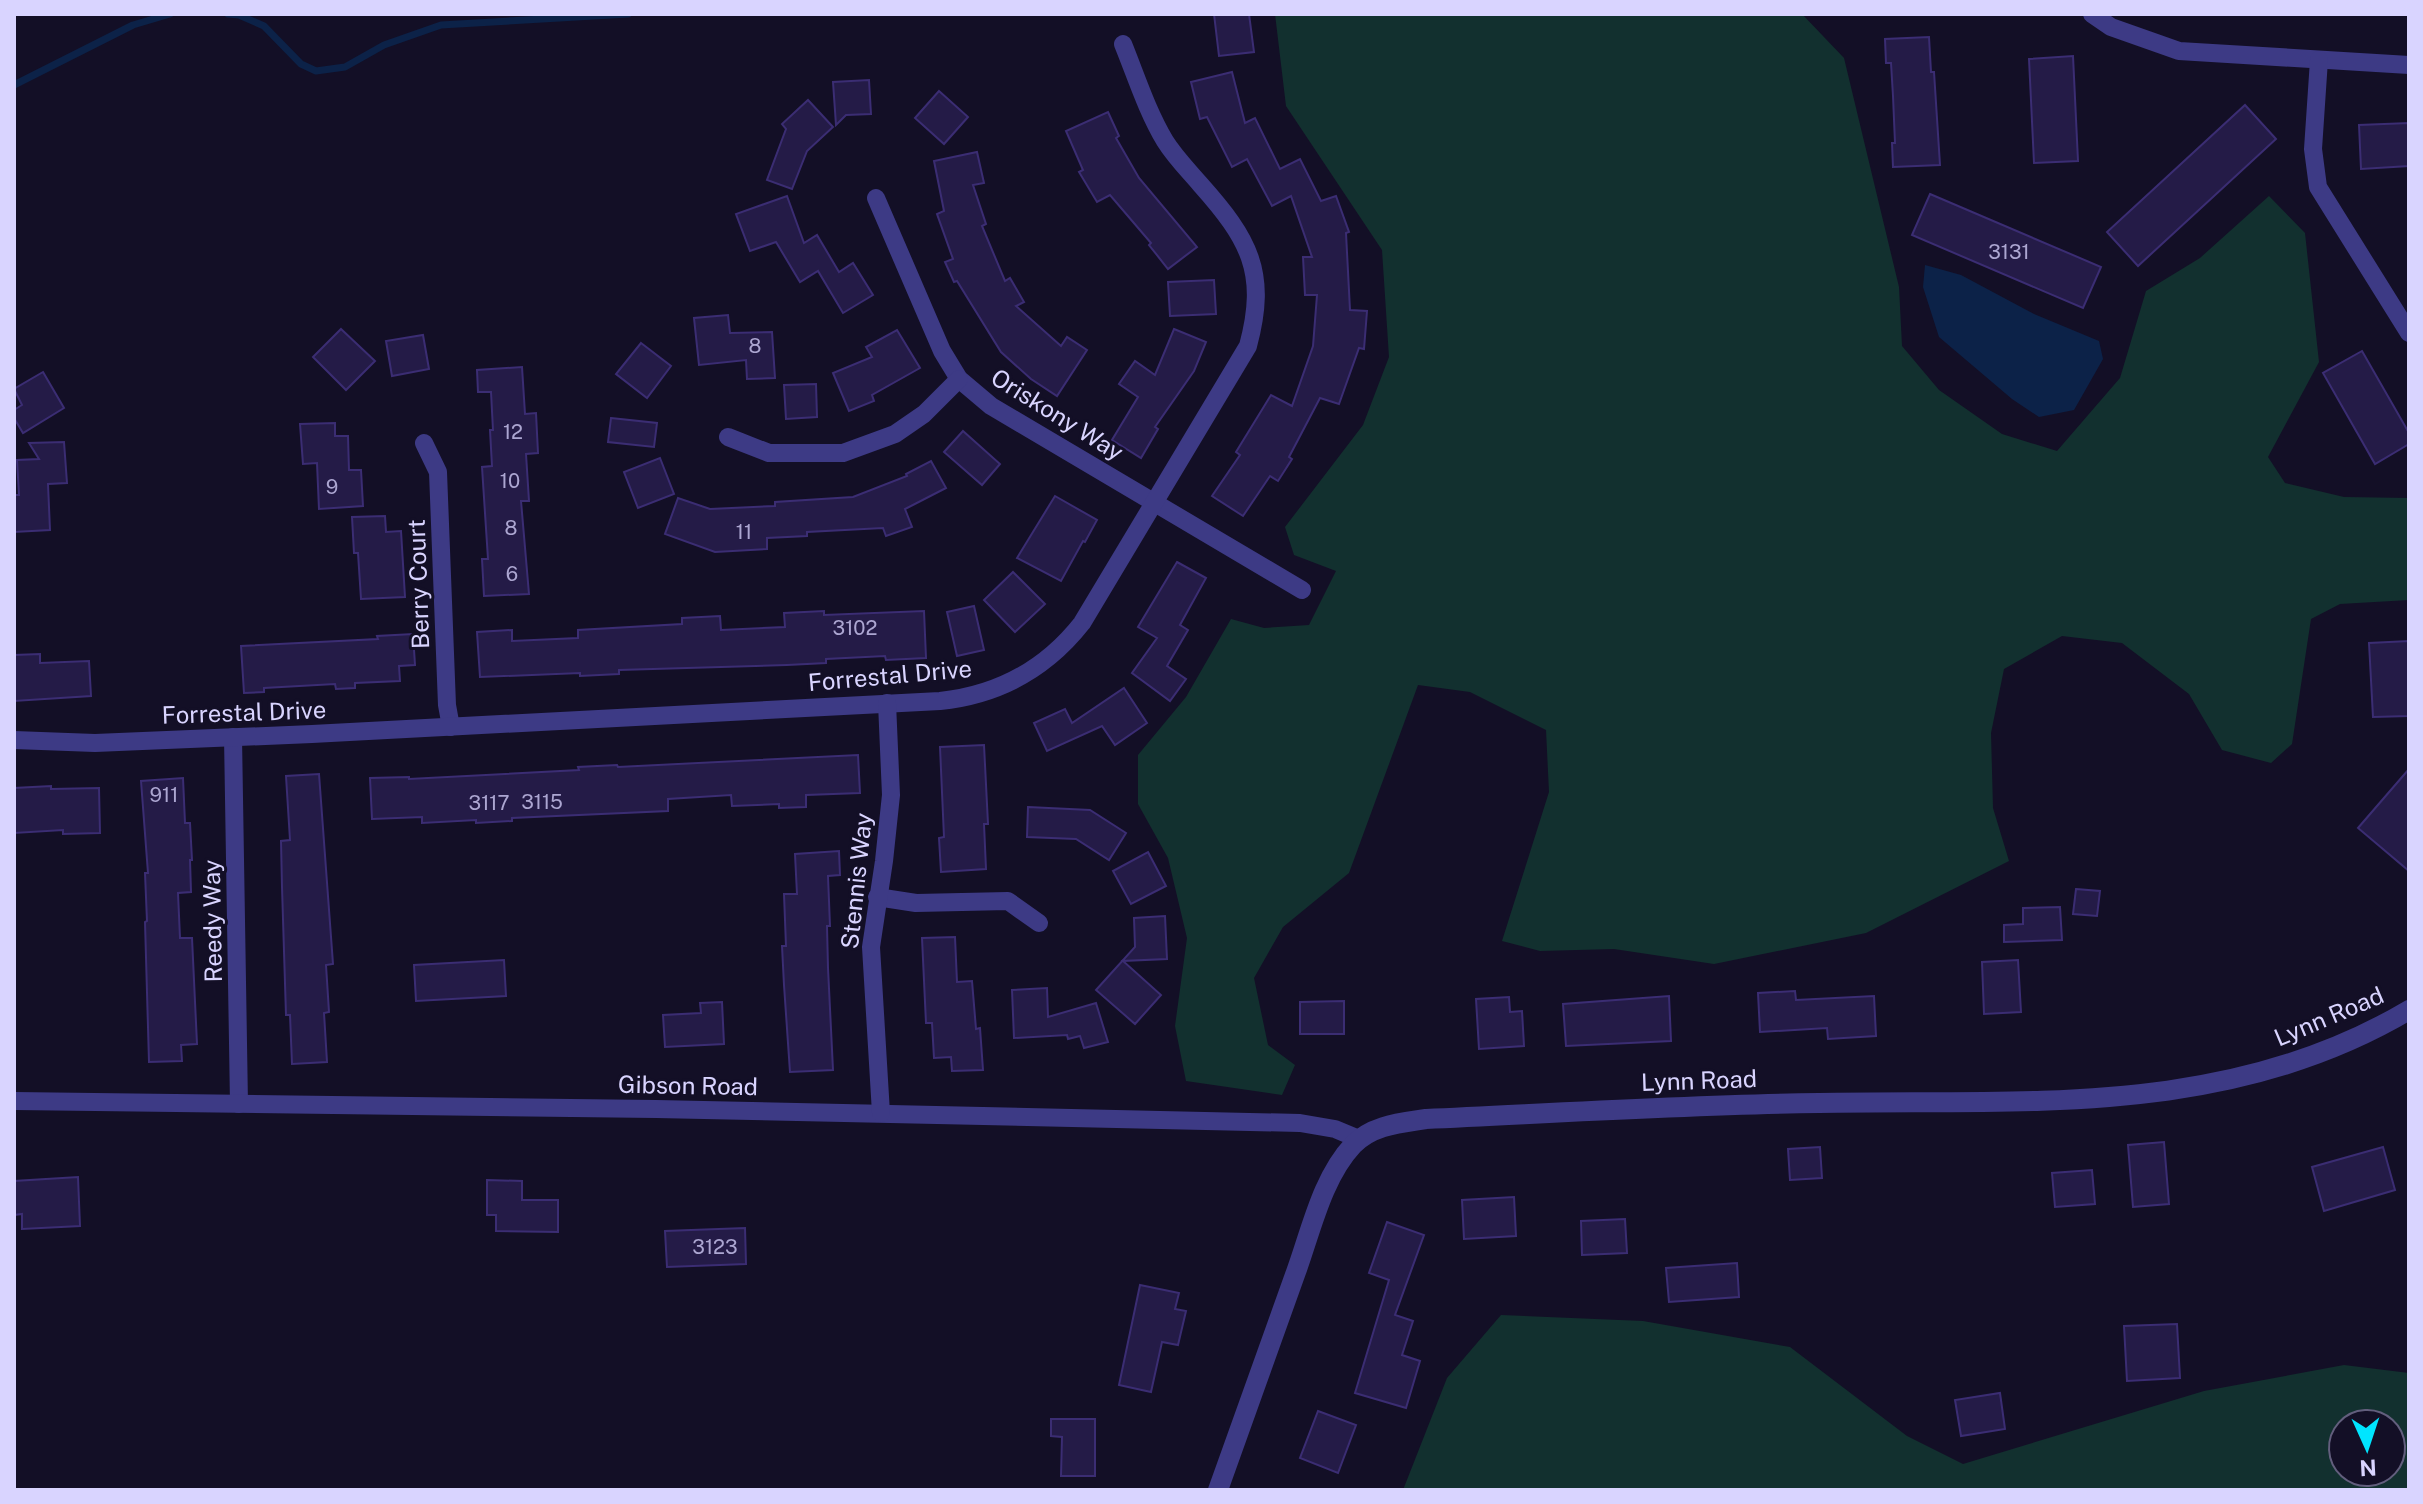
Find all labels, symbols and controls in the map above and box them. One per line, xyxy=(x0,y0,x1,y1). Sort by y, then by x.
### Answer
house number: 3131 xyxy=(1988,240,2030,264)
house number: 8 xyxy=(749,334,761,358)
street label: Oriskony Way xyxy=(986,362,1129,466)
house number: 12 xyxy=(503,420,523,444)
house number: 10 xyxy=(500,469,520,493)
house number: 9 xyxy=(326,475,338,499)
house number: 8 xyxy=(505,516,517,540)
street label: Berry Court xyxy=(402,519,434,649)
house number: 11 xyxy=(736,520,752,544)
house number: 6 xyxy=(506,562,518,586)
house number: 3102 xyxy=(833,616,877,640)
street label: Forrestal Drive xyxy=(807,654,973,696)
street label: Forrestal Drive xyxy=(161,695,327,729)
house number: 911 xyxy=(150,783,178,807)
house number: 3115 xyxy=(521,790,563,814)
house number: 3117 xyxy=(469,791,509,815)
street label: Stennis Way xyxy=(835,811,877,950)
street label: Reedy Way xyxy=(197,859,227,983)
street label: Lynn Road xyxy=(2270,981,2388,1052)
street label: Lynn Road xyxy=(1640,1064,1757,1096)
street label: Gibson Road xyxy=(618,1070,758,1100)
house number: 3123 xyxy=(692,1235,738,1259)
north arrow xyxy=(2327,1408,2407,1488)
text: N xyxy=(2359,1455,2377,1481)

